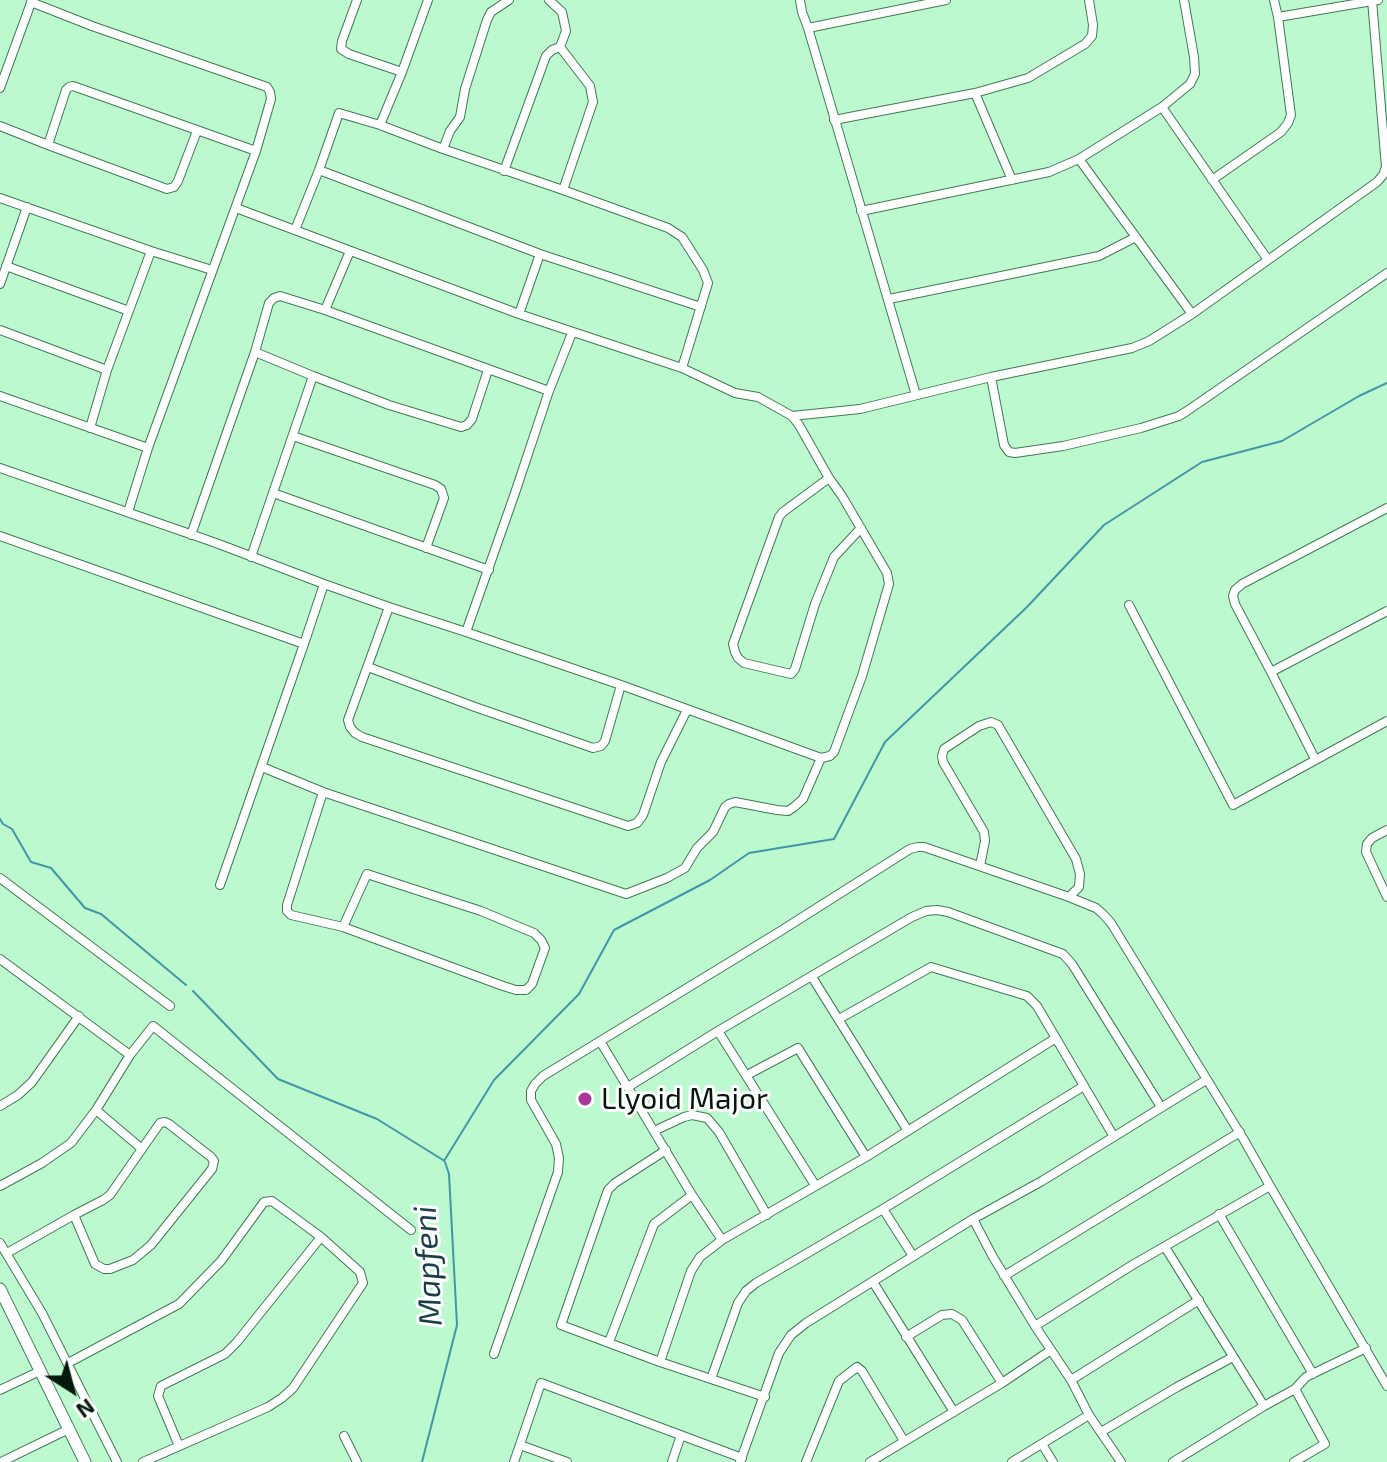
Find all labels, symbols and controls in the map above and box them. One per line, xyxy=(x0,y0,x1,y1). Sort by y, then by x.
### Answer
place label: Llyoid Major xyxy=(601,1081,768,1117)
marker: Llyoid Major xyxy=(576,1090,594,1108)
water label: Mapfeni xyxy=(406,1205,450,1327)
north arrow xyxy=(32,1350,112,1430)
text: N xyxy=(72,1394,100,1425)

